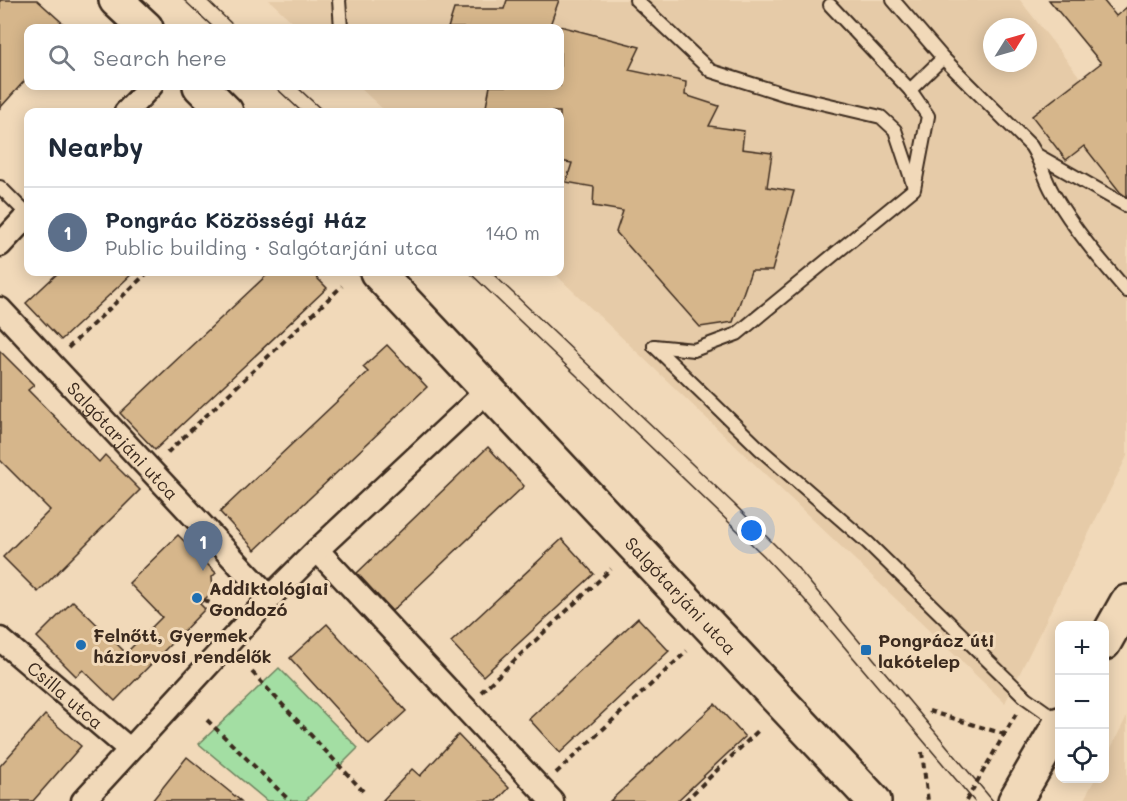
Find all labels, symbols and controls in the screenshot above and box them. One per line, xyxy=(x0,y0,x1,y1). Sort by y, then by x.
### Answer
north arrow xyxy=(983,18,1037,72)
search box xyxy=(24,24,564,90)
icon: search xyxy=(45,41,78,74)
text: Search here xyxy=(93,43,227,72)
text: Nearby xyxy=(48,130,143,164)
text: Pongrác Közösségi Ház xyxy=(105,205,367,234)
text: 1 xyxy=(63,219,72,245)
text: 140 m xyxy=(485,219,540,245)
text: Public building · Salgótarjáni utca xyxy=(105,234,438,260)
street label: Salgótarjáni utca xyxy=(62,376,184,505)
your location xyxy=(737,516,766,545)
pin: 1 xyxy=(184,522,222,571)
street label: Salgótarjáni utca xyxy=(620,531,742,660)
place label: Addiktológiai Gondozó xyxy=(209,576,329,621)
marker: Addiktológiai Gondozó xyxy=(190,591,204,605)
map controls xyxy=(1055,621,1109,783)
button: + xyxy=(1055,621,1109,675)
place label: Felnőtt, Gyermek háziorvosi rendelők xyxy=(93,623,271,668)
place label: Pongrácz úti lakótelep xyxy=(878,628,995,673)
marker: Felnőtt, Gyermek háziorvosi rendelők xyxy=(74,638,88,652)
marker: Pongrácz úti lakótelep xyxy=(859,643,873,657)
street label: Csilla utca xyxy=(22,656,109,734)
button: − xyxy=(1055,675,1109,729)
button: locate xyxy=(1055,729,1109,783)

